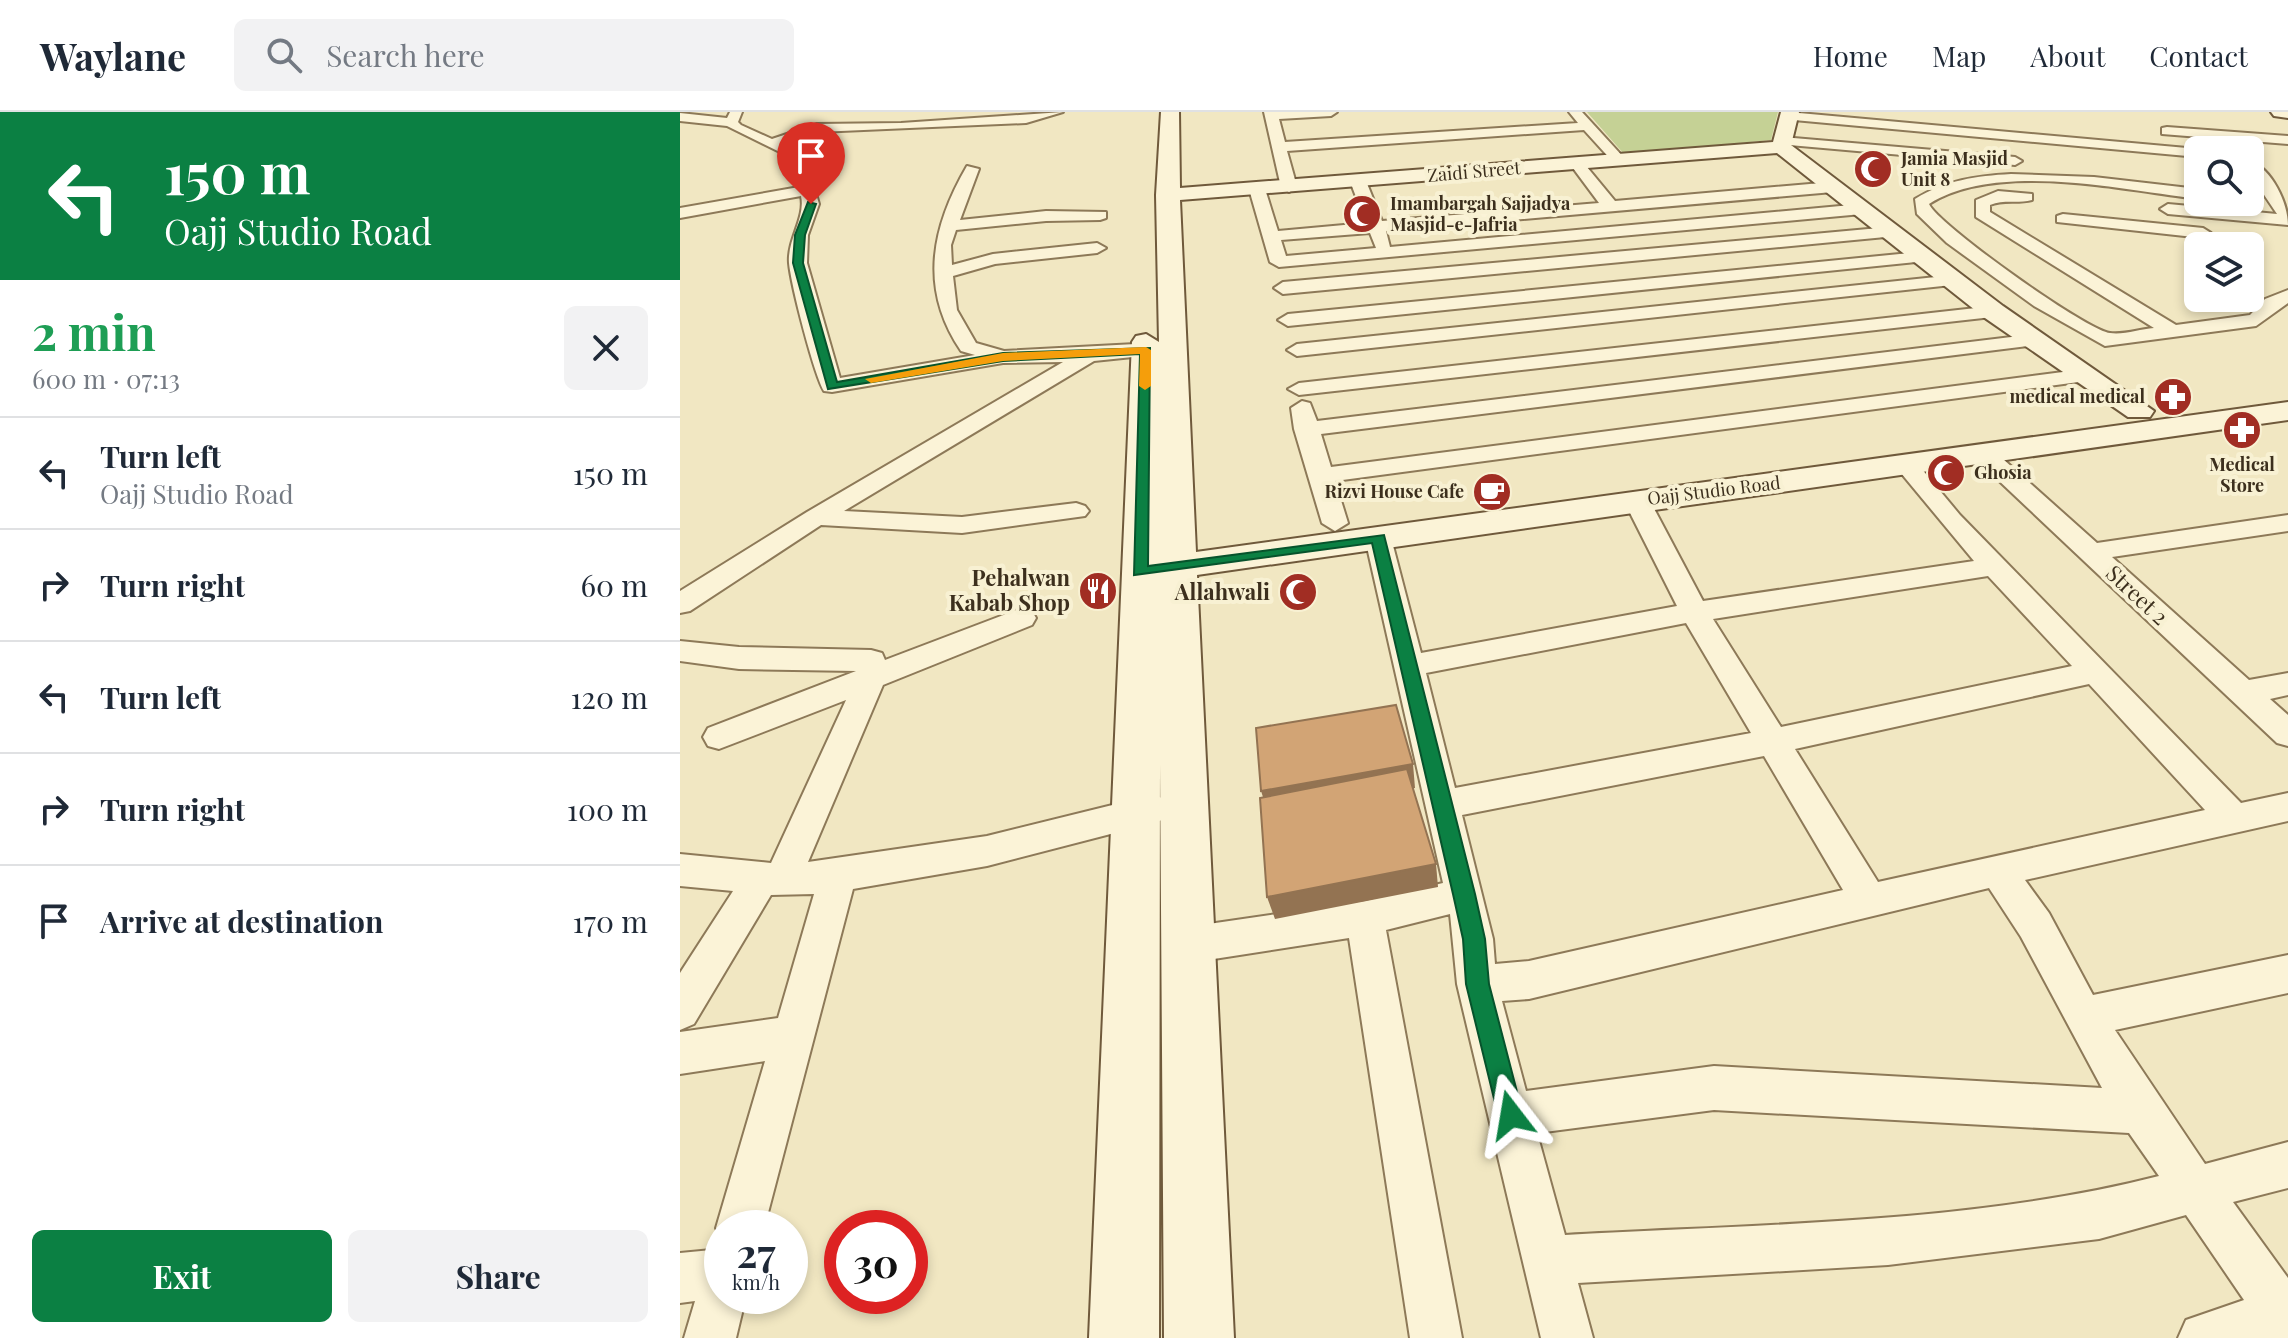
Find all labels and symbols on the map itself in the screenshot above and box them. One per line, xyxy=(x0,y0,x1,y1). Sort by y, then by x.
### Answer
pin xyxy=(777,122,845,204)
place label: Jamia Masjid Unit 8 xyxy=(1900,146,2008,191)
mosque icon: Jamia Masjid Unit 8 xyxy=(1852,148,1894,190)
street label: Zaidi Street xyxy=(1426,155,1522,187)
place label: Imambargah Sajjadya Masjid-e-Jafria xyxy=(1390,191,1571,236)
mosque icon: Imambargah Sajjadya Masjid-e-Jafria xyxy=(1341,193,1383,235)
pharmacy icon: medical medical xyxy=(2152,376,2194,418)
place label: medical medical xyxy=(2010,384,2145,408)
pharmacy icon: Medical Store xyxy=(2221,409,2263,451)
mosque icon: Ghosia xyxy=(1925,452,1967,494)
place label: Medical Store xyxy=(2209,452,2275,497)
place label: Ghosia xyxy=(1974,460,2032,484)
street label: Oajj Studio Road xyxy=(1646,470,1782,510)
cafe icon: Rizvi House Cafe xyxy=(1471,471,1513,513)
place label: Rizvi House Cafe xyxy=(1325,479,1464,503)
street label: Street 2 xyxy=(2100,558,2175,631)
place label: Pehalwan Kabab Shop xyxy=(949,562,1070,617)
restaurant icon: Pehalwan Kabab Shop xyxy=(1077,570,1119,612)
mosque icon: Allahwali xyxy=(1277,571,1319,613)
place label: Allahwali xyxy=(1174,576,1270,606)
position arrow xyxy=(1469,1073,1553,1157)
speed limit sign: 30 xyxy=(824,1210,928,1314)

